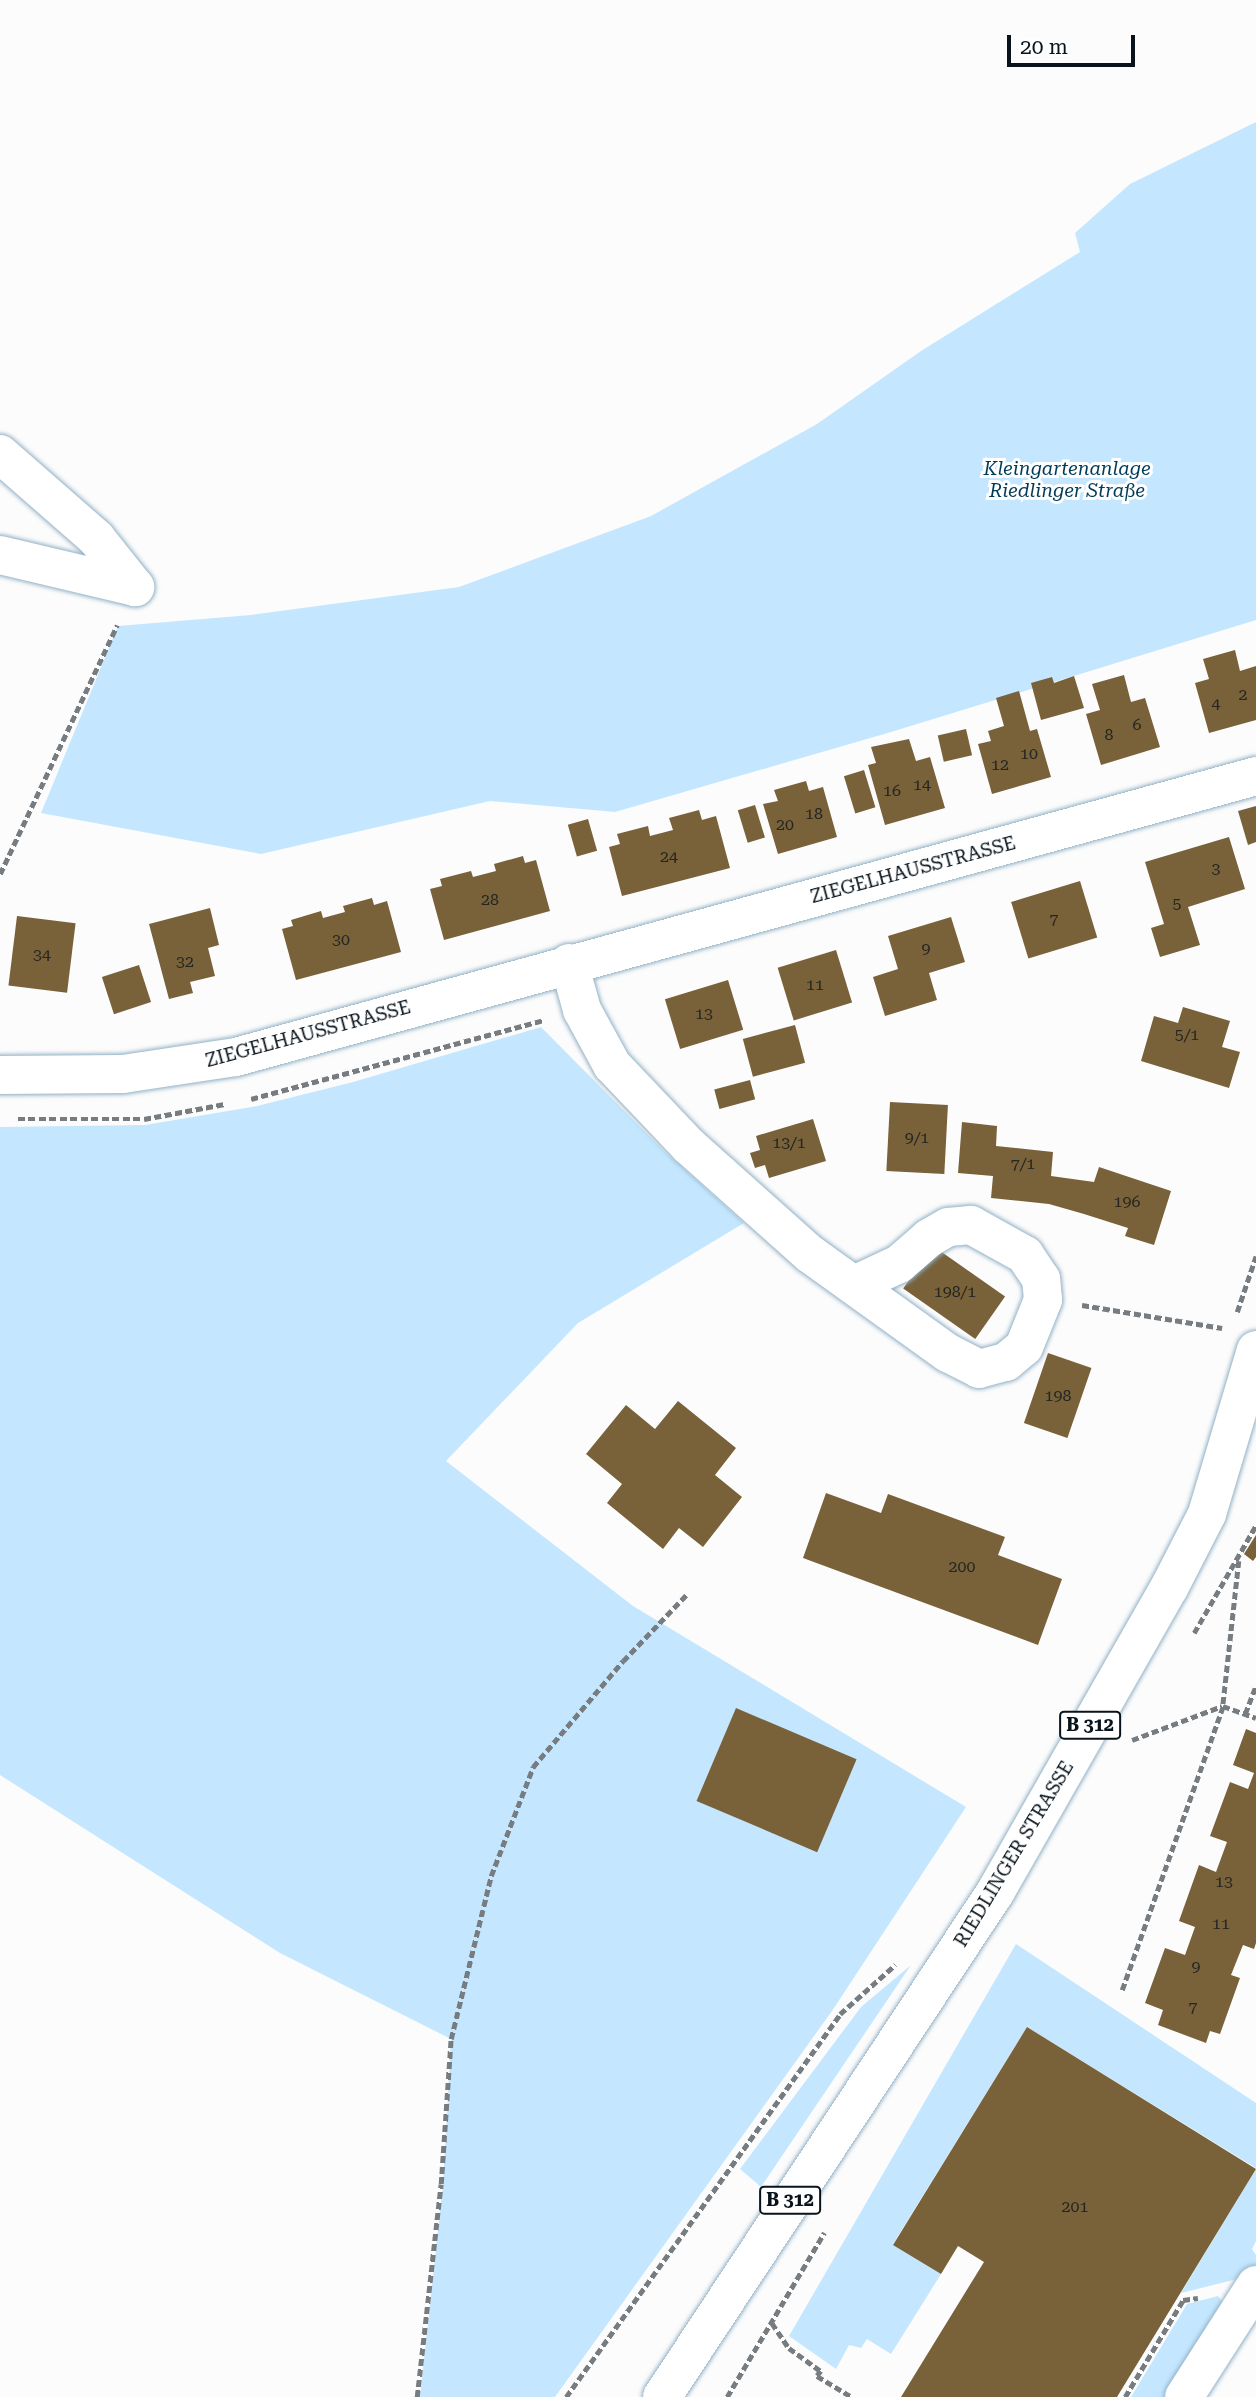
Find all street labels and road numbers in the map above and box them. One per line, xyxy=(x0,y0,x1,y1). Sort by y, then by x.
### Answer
street label: ZIEGELHAUSSTRASSE xyxy=(808,832,1018,908)
street label: ZIEGELHAUSSTRASSE xyxy=(203,996,413,1072)
road number: B 312 xyxy=(1058,1710,1122,1740)
street label: RIEDLINGER STRASSE xyxy=(949,1757,1079,1951)
road number: B 312 xyxy=(758,2186,822,2214)

